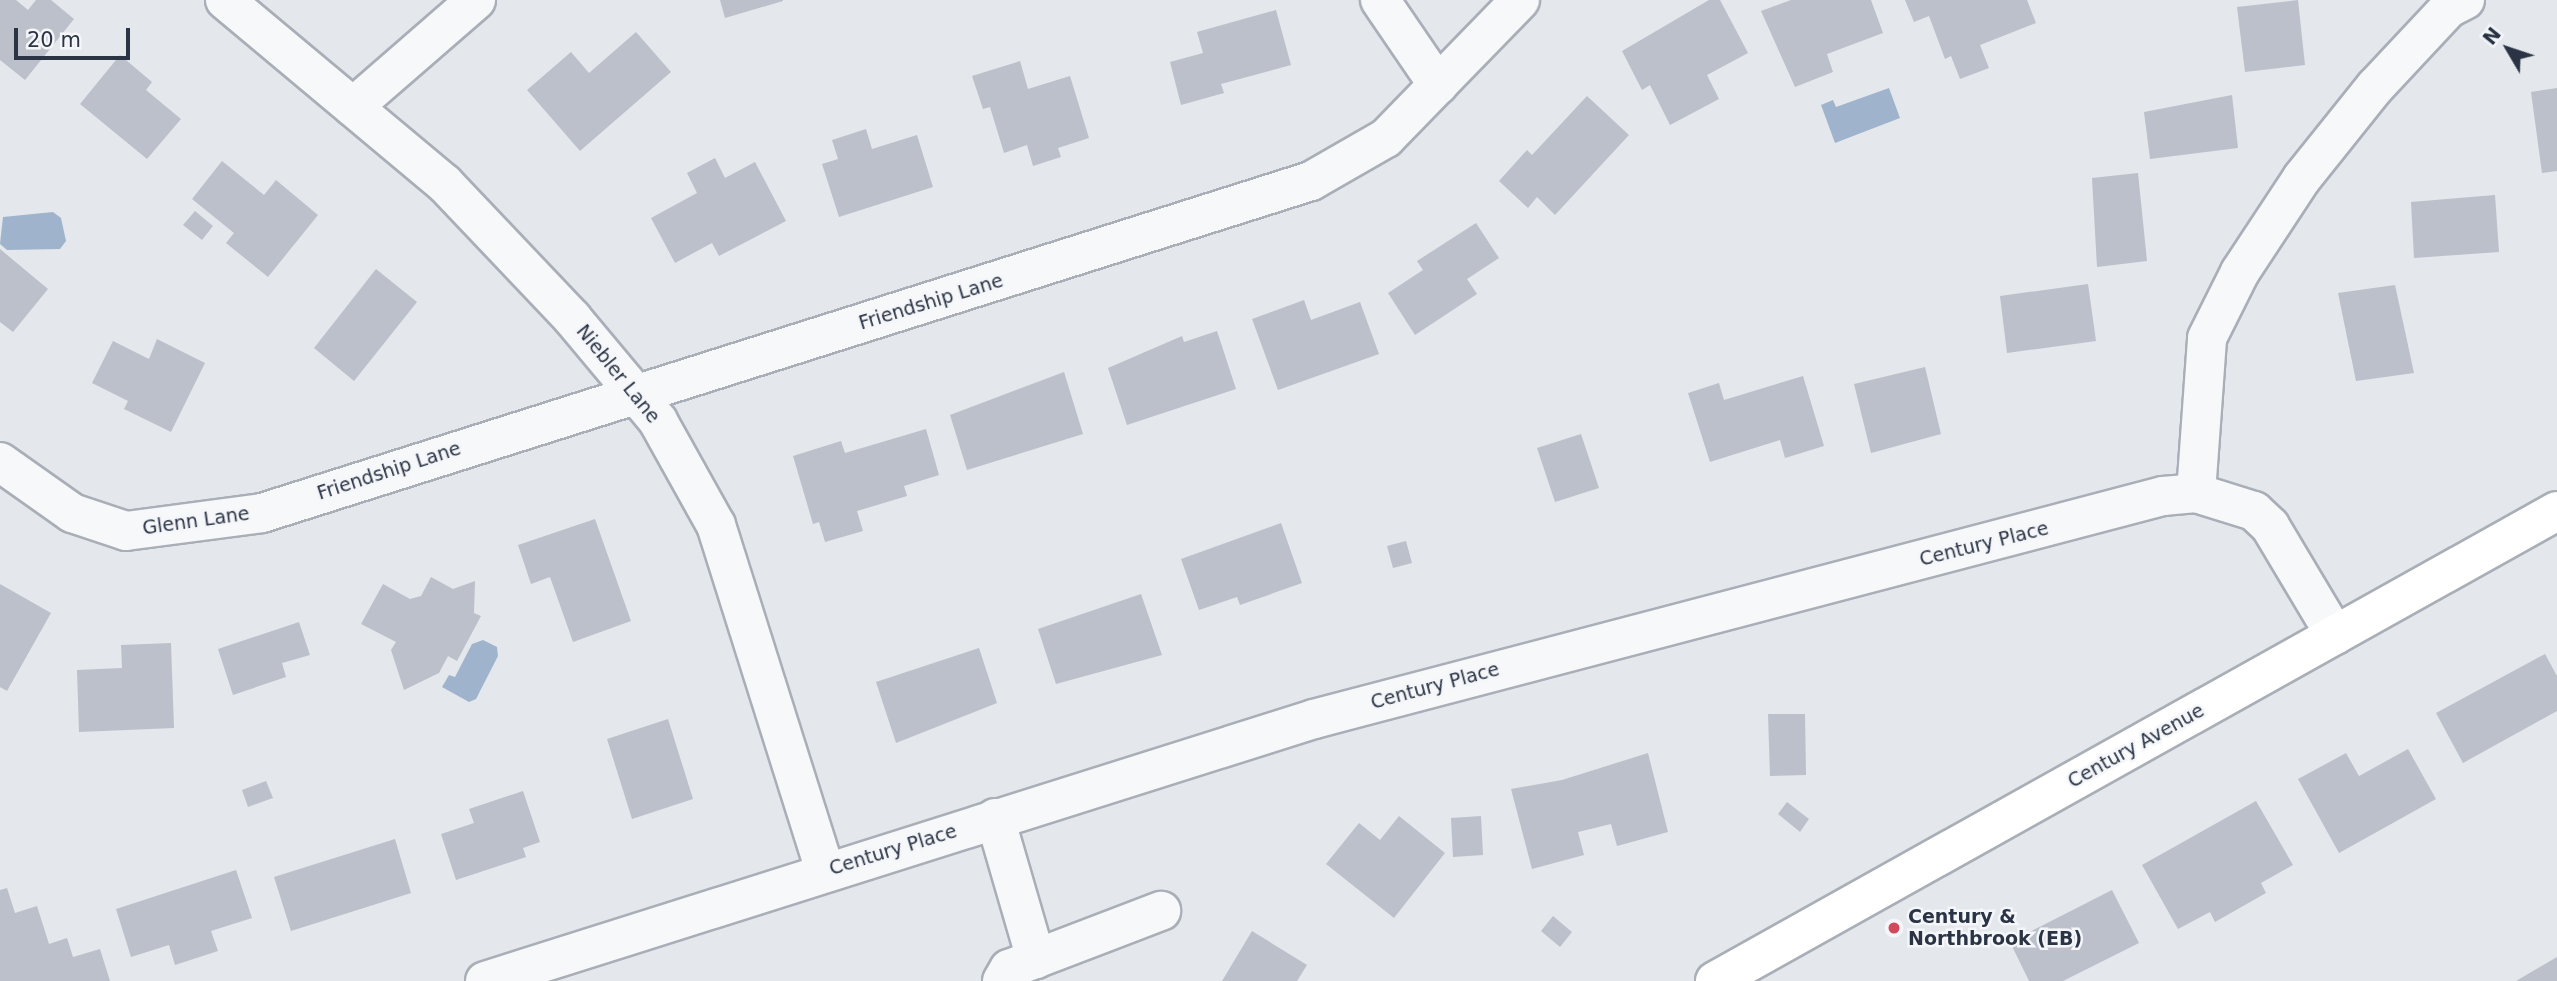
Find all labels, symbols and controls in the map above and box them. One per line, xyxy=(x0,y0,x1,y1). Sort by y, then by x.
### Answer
scale bar xyxy=(18,14,133,58)
north arrow xyxy=(2473,14,2543,84)
text: N xyxy=(2478,23,2505,49)
text: 20 m xyxy=(27,28,81,52)
street label: Friendship Lane xyxy=(856,269,1006,335)
street label: Niebler Lane xyxy=(571,320,665,428)
street label: Friendship Lane xyxy=(314,437,464,505)
street label: Glenn Lane xyxy=(141,502,251,540)
street label: Century Place xyxy=(1917,517,2051,571)
street label: Century Place xyxy=(1368,658,1502,714)
street label: Century Avenue xyxy=(2064,699,2208,793)
street label: Century Place xyxy=(827,820,959,880)
place label: Century & Northbrook (EB) xyxy=(1908,906,2082,950)
marker: Century & Northbrook (EB) xyxy=(1886,920,1902,936)

